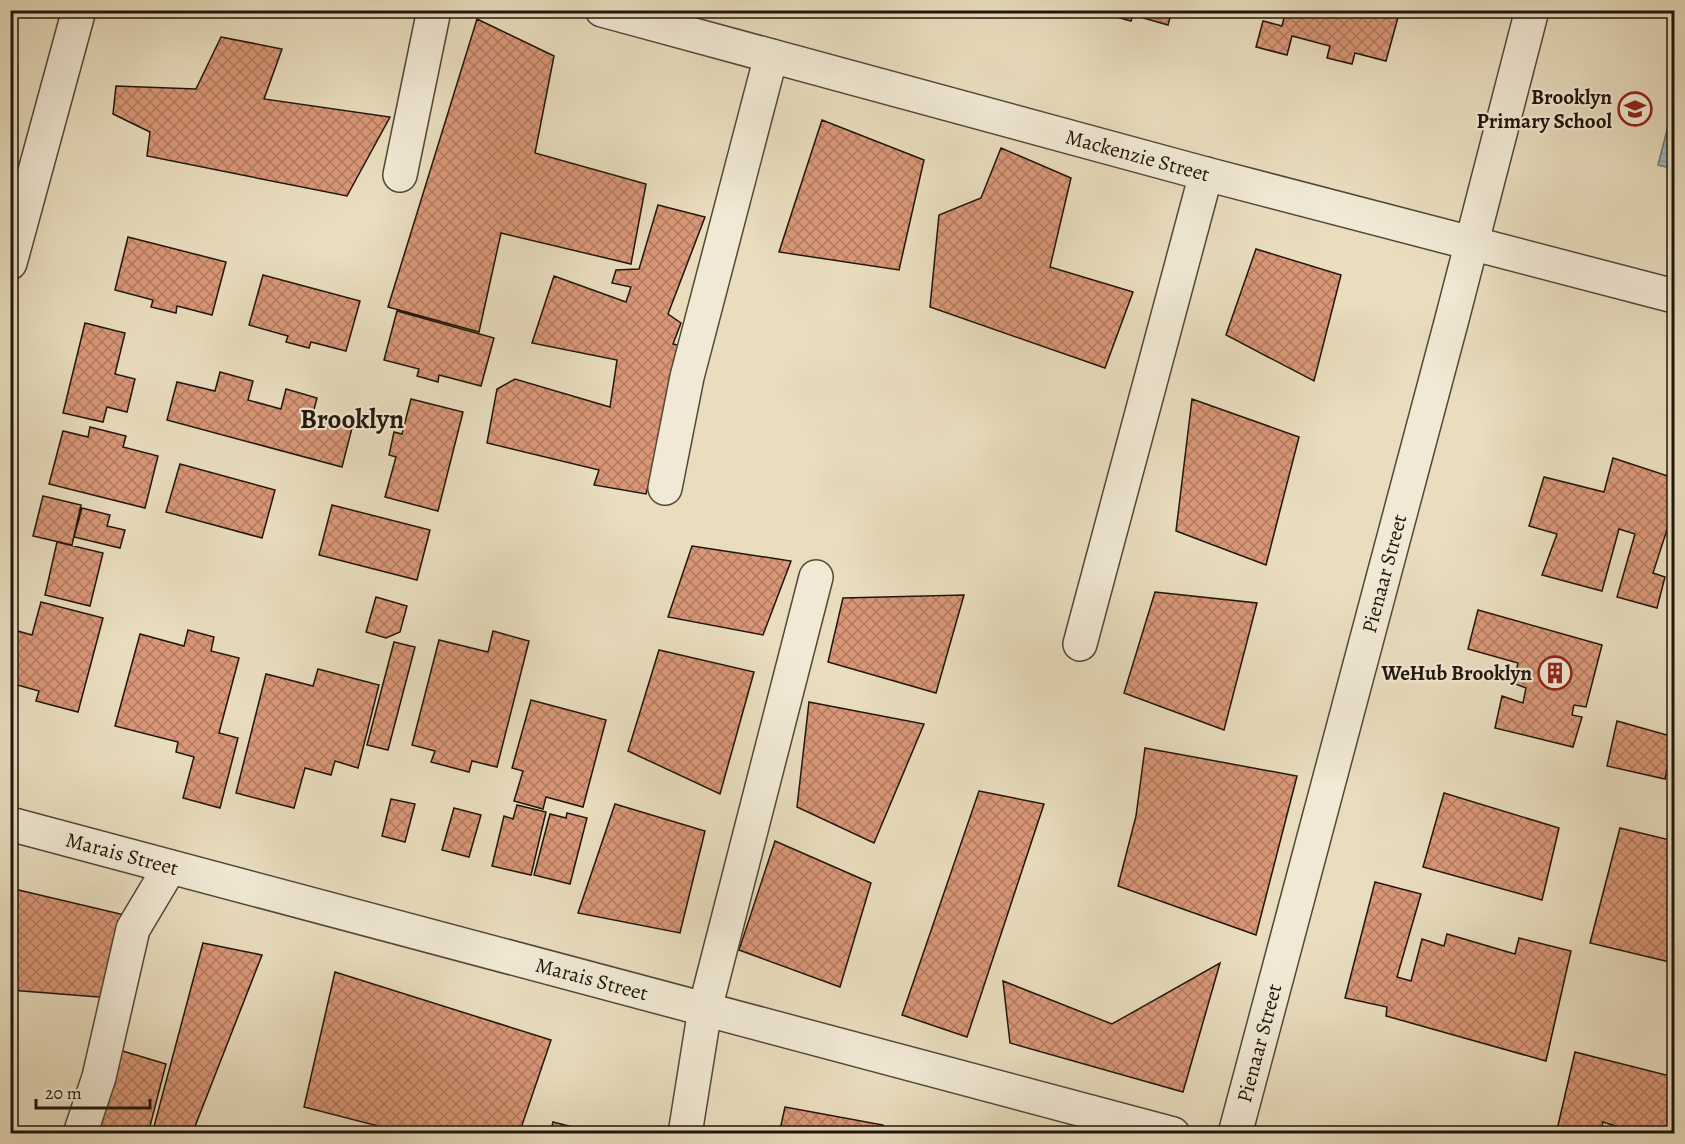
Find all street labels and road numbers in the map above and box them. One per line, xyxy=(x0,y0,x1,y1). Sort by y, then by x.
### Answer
street label: Mackenzie Street xyxy=(1062,123,1213,188)
street label: Pienaar Street xyxy=(1355,511,1413,636)
street label: Marais Street xyxy=(63,826,181,882)
street label: Marais Street xyxy=(532,951,651,1007)
street label: Pienaar Street xyxy=(1230,981,1288,1106)

